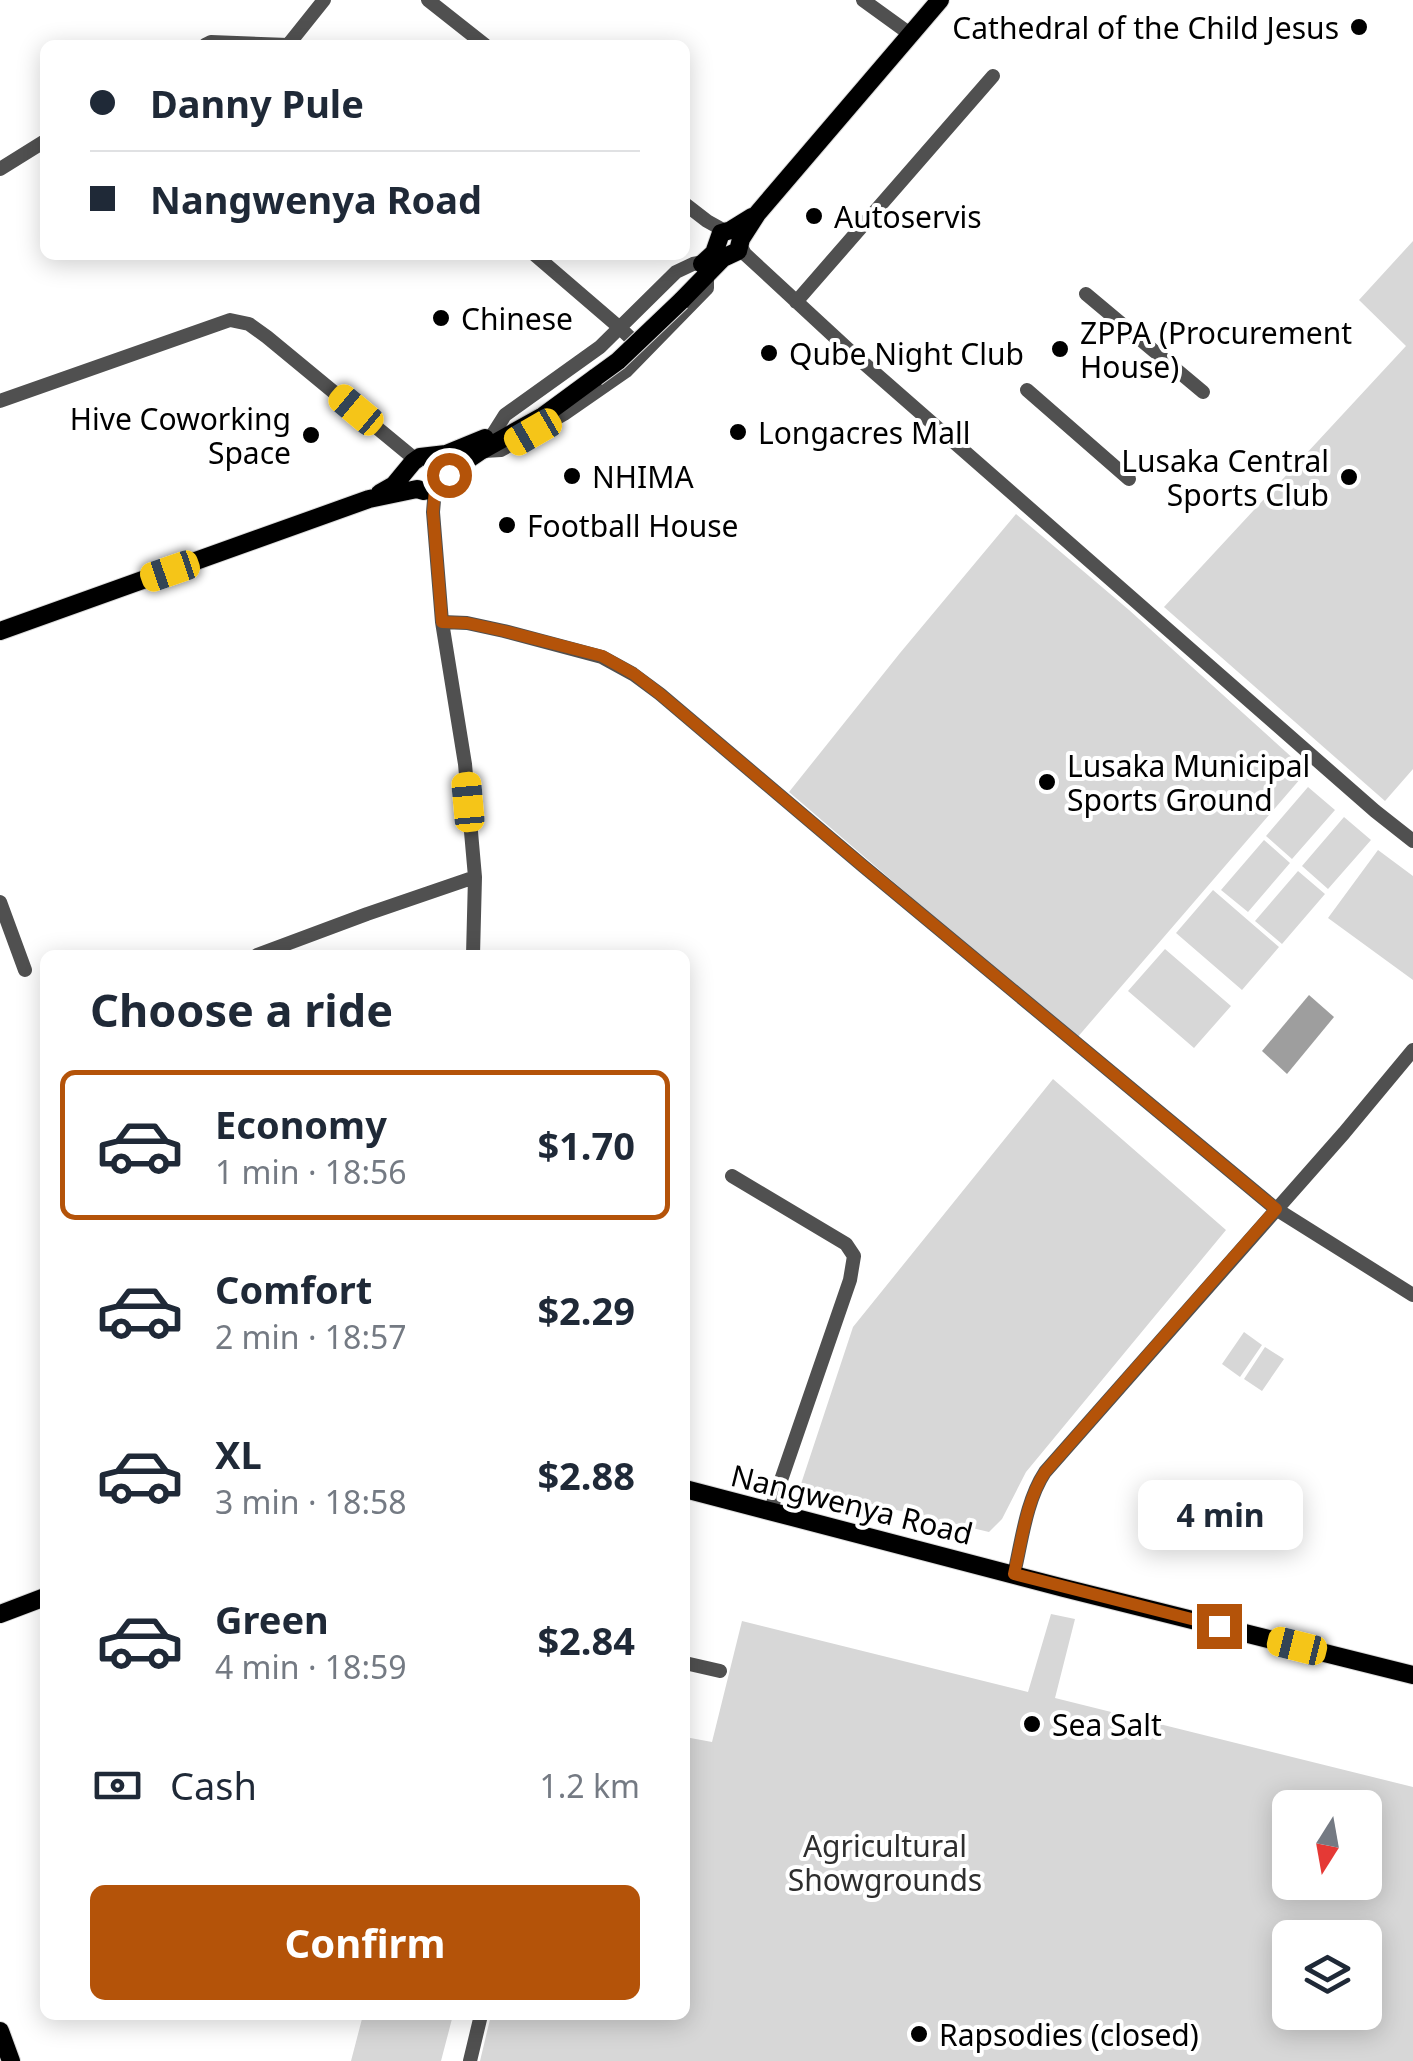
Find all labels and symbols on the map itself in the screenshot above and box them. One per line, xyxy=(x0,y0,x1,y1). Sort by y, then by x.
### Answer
place label: Cathedral of the Child Jesus xyxy=(952,7,1339,48)
marker: Cathedral of the Child Jesus xyxy=(1348,16,1370,38)
place label: Autoservis xyxy=(834,196,982,237)
marker: Autoservis xyxy=(803,205,825,227)
place label: Chinese xyxy=(461,298,573,339)
marker: Chinese xyxy=(430,307,452,329)
place label: ZPPA (Procurement House) xyxy=(1080,312,1352,387)
place label: Qube Night Club xyxy=(789,333,1024,374)
marker: ZPPA (Procurement House) xyxy=(1049,338,1071,360)
marker: Qube Night Club xyxy=(758,342,780,364)
car xyxy=(323,379,389,441)
place label: Hive Coworking Space xyxy=(70,398,291,473)
car xyxy=(500,404,566,460)
place label: Longacres Mall xyxy=(758,412,971,453)
marker: Longacres Mall xyxy=(727,421,749,443)
marker: Hive Coworking Space xyxy=(300,424,322,446)
place label: Lusaka Central Sports Club xyxy=(1121,440,1329,515)
route start xyxy=(427,453,472,498)
place label: NHIMA xyxy=(592,456,694,497)
marker: NHIMA xyxy=(561,465,583,487)
marker: Lusaka Central Sports Club xyxy=(1338,466,1360,488)
place label: Football House xyxy=(527,505,738,546)
marker: Football House xyxy=(496,514,518,536)
car xyxy=(137,547,203,595)
place label: Lusaka Municipal Sports Ground xyxy=(1067,745,1310,820)
car xyxy=(450,771,486,833)
marker: Lusaka Municipal Sports Ground xyxy=(1036,771,1058,793)
street label: Nangwenya Road xyxy=(727,1454,977,1554)
callout: 4 min xyxy=(1136,1481,1302,1551)
route end xyxy=(1197,1604,1242,1649)
car xyxy=(1264,1624,1330,1668)
place label: Sea Salt xyxy=(1052,1704,1162,1745)
marker: Sea Salt xyxy=(1021,1713,1043,1735)
north arrow xyxy=(1272,1790,1382,1900)
park label: Agricultural Showgrounds xyxy=(788,1825,982,1900)
place label: Rapsodies (closed) xyxy=(939,2014,1199,2055)
marker: Rapsodies (closed) xyxy=(908,2023,930,2045)

